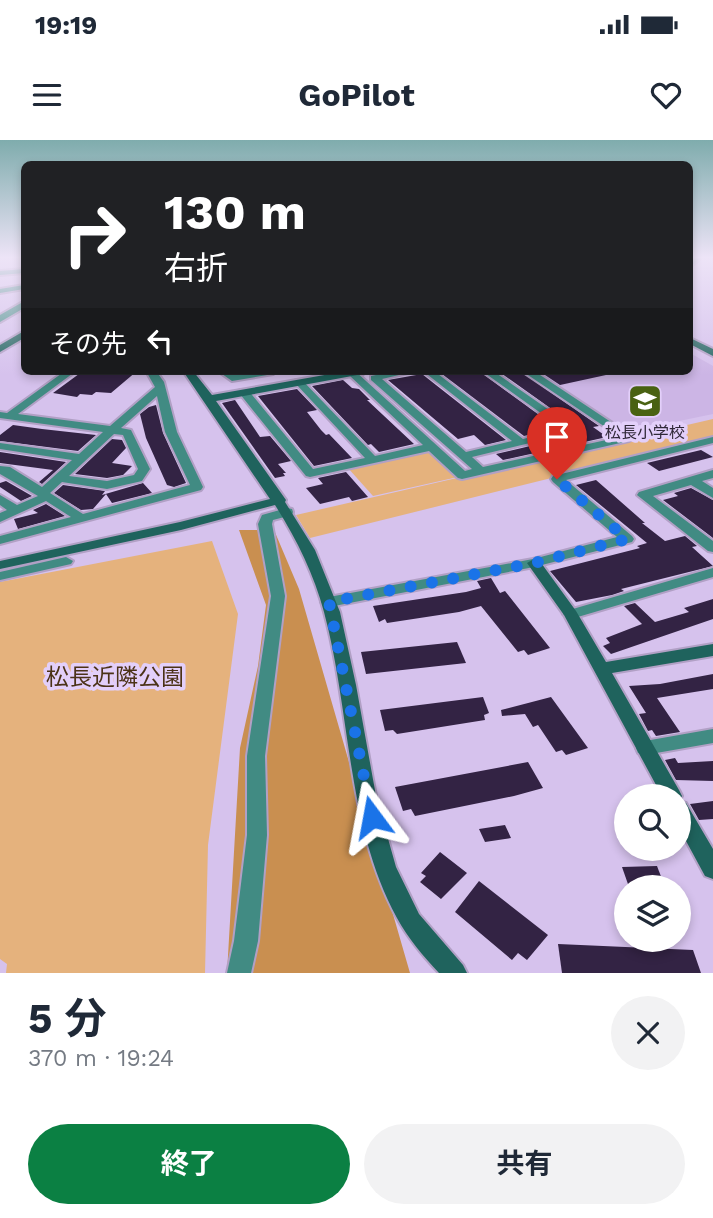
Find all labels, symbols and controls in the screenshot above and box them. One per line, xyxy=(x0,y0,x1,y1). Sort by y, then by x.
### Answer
text: 19:19 xyxy=(35,10,97,40)
icon: menu xyxy=(28,76,66,114)
text: GoPilot xyxy=(298,76,415,114)
icon: heart xyxy=(647,76,685,114)
text: 130 m xyxy=(164,183,306,241)
icon: right xyxy=(49,189,140,280)
text: 右折 xyxy=(164,249,228,287)
icon: left xyxy=(141,322,179,360)
text: その先 xyxy=(49,329,127,359)
school or university icon: 松長小学校 xyxy=(626,382,664,420)
pin xyxy=(527,407,587,479)
icon: arrive xyxy=(538,418,576,456)
place label: 松長小学校 xyxy=(605,423,685,442)
park label: 松長近隣公園 xyxy=(46,664,184,691)
position arrow xyxy=(335,780,409,854)
map controls xyxy=(614,784,691,952)
button: search xyxy=(614,784,691,861)
button: layers xyxy=(614,875,691,952)
text: 5 分 xyxy=(28,994,107,1043)
button: close xyxy=(611,996,685,1070)
text: 370 m · 19:24 xyxy=(28,1045,174,1072)
button: 終了 xyxy=(28,1124,350,1204)
button: 共有 xyxy=(364,1124,685,1204)

